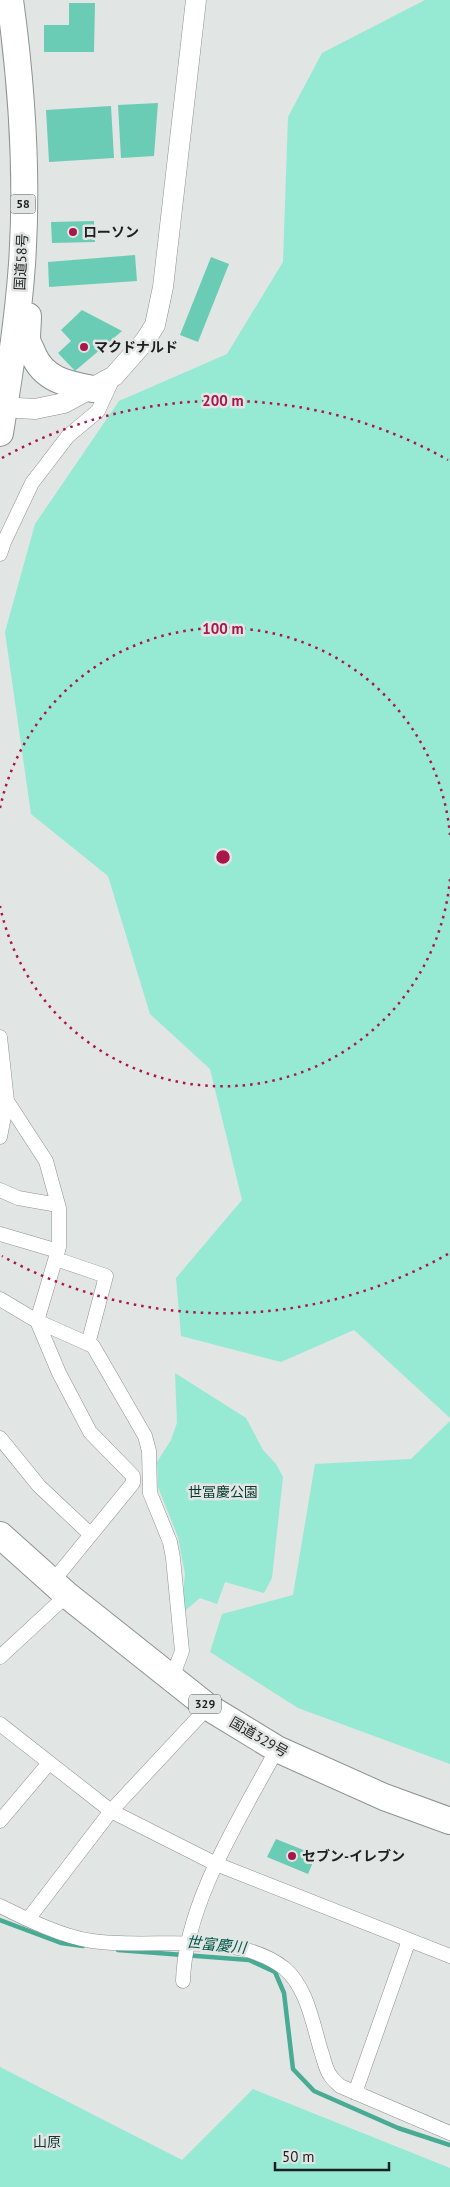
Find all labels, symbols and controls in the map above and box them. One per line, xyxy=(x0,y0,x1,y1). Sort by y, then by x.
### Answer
road number: 58 xyxy=(10,194,36,213)
place label: ローソン xyxy=(83,223,139,241)
marker: ローソン xyxy=(67,226,79,238)
street label: 国道58号 xyxy=(11,233,31,291)
place label: マクドナルド xyxy=(94,338,178,356)
marker: マクドナルド xyxy=(78,341,90,353)
text: 200 m xyxy=(202,391,244,410)
text: 100 m xyxy=(202,619,244,638)
centre of rings xyxy=(214,848,232,866)
park label: 世冨慶公園 xyxy=(188,1483,258,1501)
road number: 329 xyxy=(189,1695,221,1714)
street label: 国道329号 xyxy=(226,1713,292,1761)
place label: セブン-イレブン xyxy=(302,1847,405,1865)
marker: セブン-イレブン xyxy=(286,1850,298,1862)
water label: 世富慶川 xyxy=(185,1932,249,1957)
park label: 山原 xyxy=(33,2133,61,2151)
scale bar xyxy=(275,2140,389,2172)
text: 50 m xyxy=(282,2147,315,2166)

